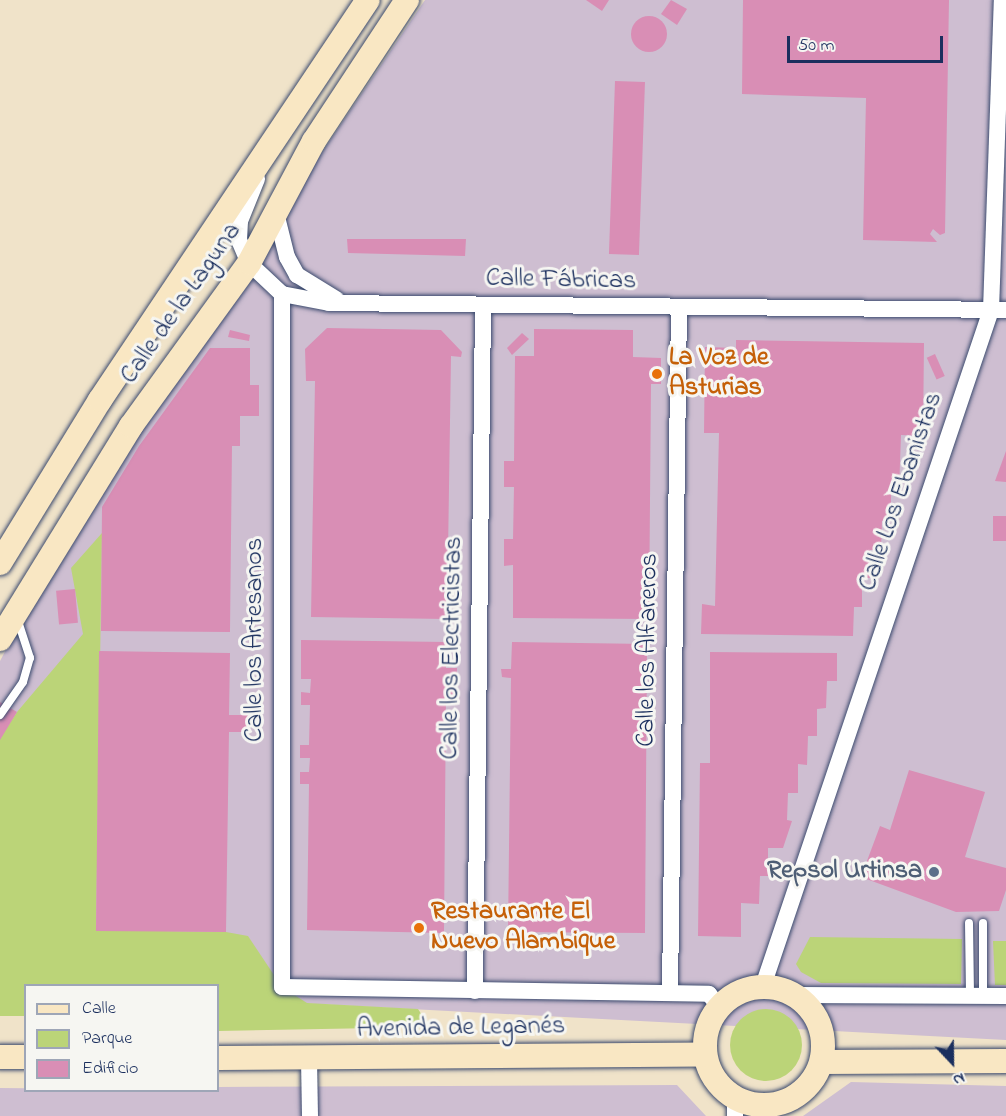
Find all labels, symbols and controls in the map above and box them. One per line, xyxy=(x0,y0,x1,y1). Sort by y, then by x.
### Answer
scale bar xyxy=(790,24,946,62)
text: 50 m xyxy=(798,33,835,59)
street label: Calle de la Laguna xyxy=(115,217,249,391)
street label: Calle Fábricas xyxy=(485,264,637,298)
place label: La Voz de Asturias xyxy=(669,343,769,404)
marker: La Voz de Asturias xyxy=(650,367,664,381)
street label: Calle Los Ebanistas xyxy=(853,388,951,596)
street label: Calle los Electricistas xyxy=(435,536,471,760)
street label: Calle los Artesanos xyxy=(240,538,272,742)
street label: Calle los Alfareros xyxy=(632,553,666,747)
place label: Repsol Urtinsa xyxy=(767,856,922,888)
marker: Repsol Urtinsa xyxy=(927,865,941,879)
place label: Restaurante El Nuevo Alambique xyxy=(431,897,615,958)
marker: Restaurante El Nuevo Alambique xyxy=(412,921,426,935)
legend xyxy=(24,984,219,1092)
text: Calle xyxy=(82,996,116,1022)
street label: Avenida de Leganés xyxy=(356,1012,566,1046)
text: Parque xyxy=(82,1026,132,1052)
north arrow xyxy=(922,1032,982,1092)
text: Edificio xyxy=(82,1056,138,1082)
text: N xyxy=(949,1066,968,1092)

